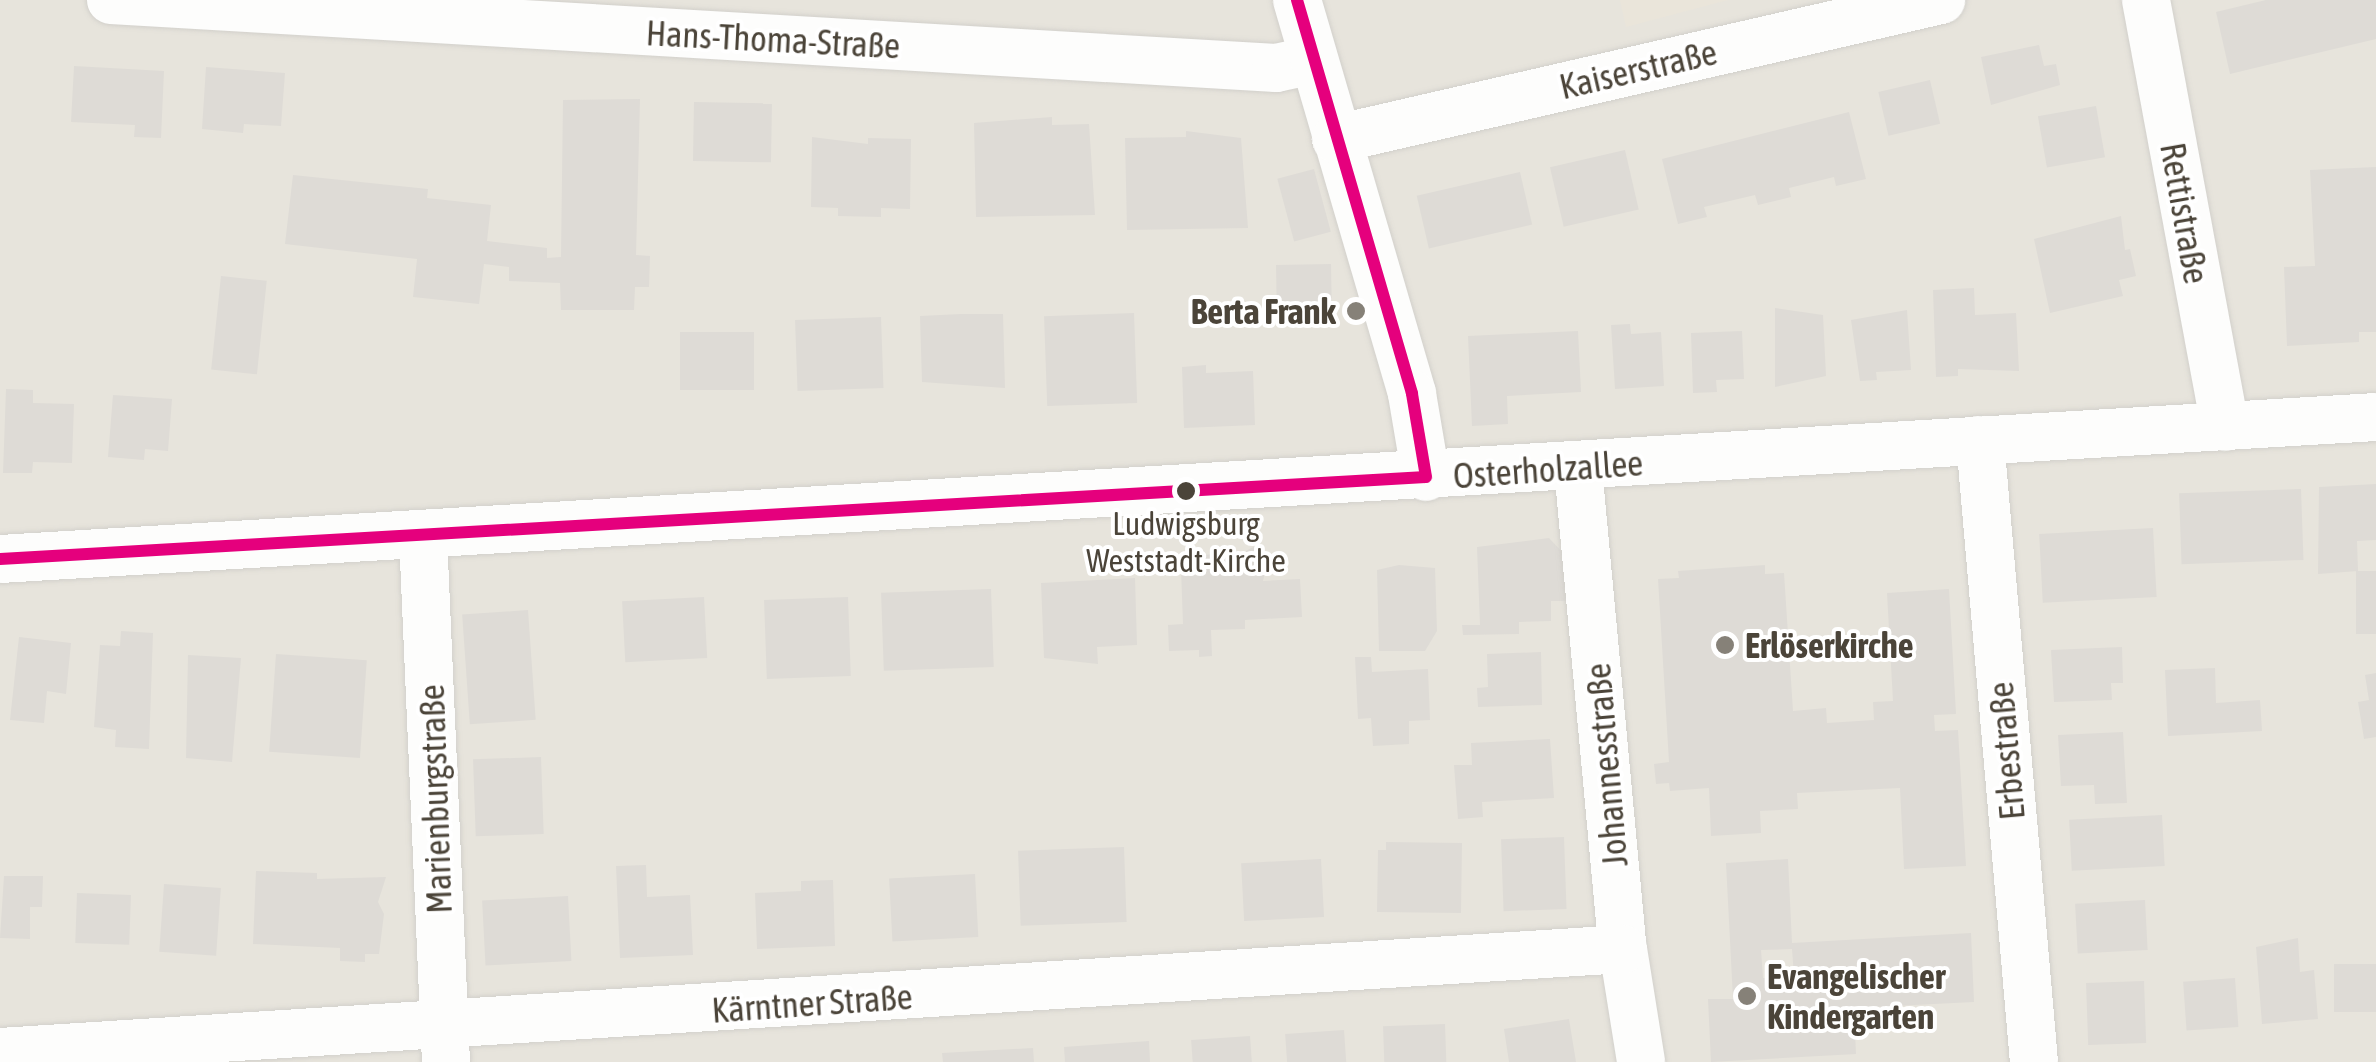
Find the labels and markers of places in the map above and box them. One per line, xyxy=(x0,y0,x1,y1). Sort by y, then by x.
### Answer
place label: Berta Frank xyxy=(1191,290,1336,332)
marker: Berta Frank xyxy=(1345,300,1367,322)
marker: Ludwigsburg Weststadt-Kirche xyxy=(1176,481,1196,501)
place label: Ludwigsburg Weststadt-Kirche xyxy=(1086,506,1286,581)
place label: Erlöserkirche xyxy=(1745,624,1914,666)
marker: Erlöserkirche xyxy=(1714,634,1736,656)
place label: Evangelischer Kindergarten xyxy=(1767,955,1945,1037)
marker: Evangelischer Kindergarten xyxy=(1736,985,1758,1007)

